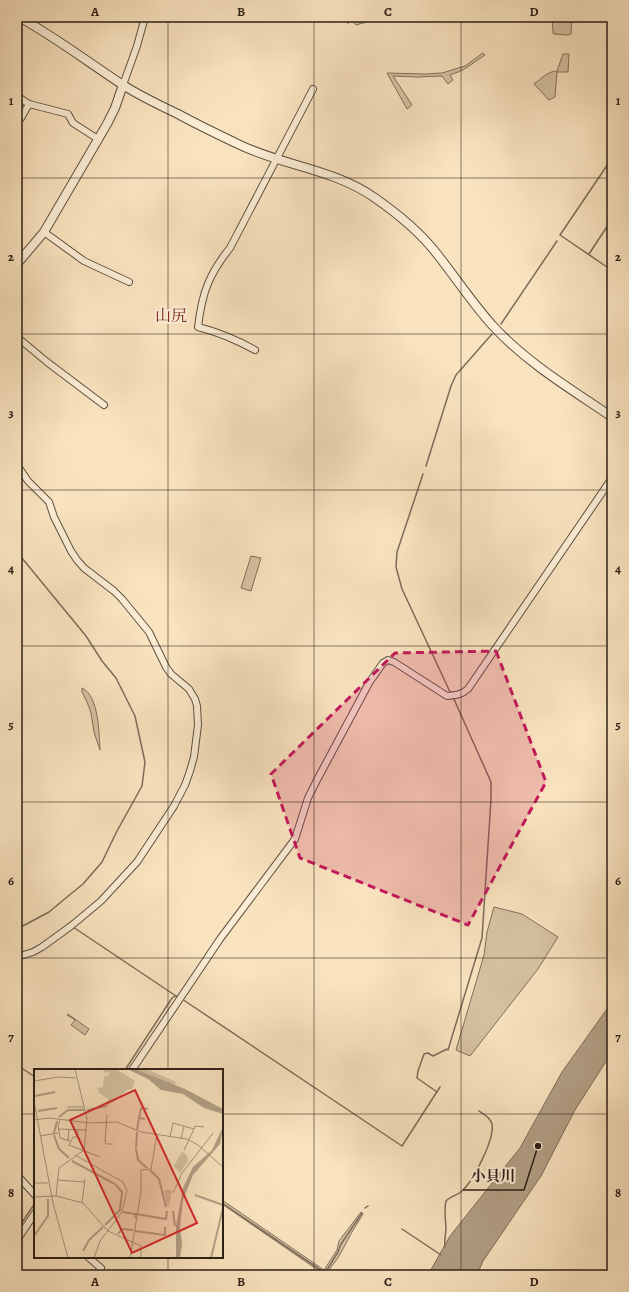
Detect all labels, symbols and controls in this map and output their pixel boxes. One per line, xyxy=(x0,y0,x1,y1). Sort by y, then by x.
text: A xyxy=(90,3,100,20)
text: B xyxy=(237,3,245,20)
text: C xyxy=(384,3,392,20)
text: D xyxy=(529,3,539,20)
text: 1 xyxy=(9,92,14,109)
text: 1 xyxy=(616,92,621,109)
text: 2 xyxy=(8,248,15,265)
text: 2 xyxy=(615,248,622,265)
district label: 山尻 xyxy=(155,305,187,327)
text: 3 xyxy=(8,404,14,421)
text: 3 xyxy=(615,404,621,421)
text: 4 xyxy=(8,560,14,577)
text: 4 xyxy=(615,560,621,577)
text: 5 xyxy=(8,716,14,733)
text: 5 xyxy=(615,716,621,733)
text: 6 xyxy=(8,872,14,889)
text: 6 xyxy=(615,872,621,889)
text: 7 xyxy=(8,1028,14,1045)
text: 7 xyxy=(615,1028,621,1045)
inset map xyxy=(34,1069,223,1258)
callout: 小貝川 xyxy=(463,1163,524,1190)
text: 小貝川 xyxy=(470,1166,516,1186)
text: 8 xyxy=(8,1184,14,1201)
text: 8 xyxy=(615,1184,621,1201)
text: A xyxy=(90,1273,100,1290)
text: B xyxy=(237,1273,245,1290)
text: C xyxy=(384,1273,392,1290)
text: D xyxy=(529,1273,539,1290)

